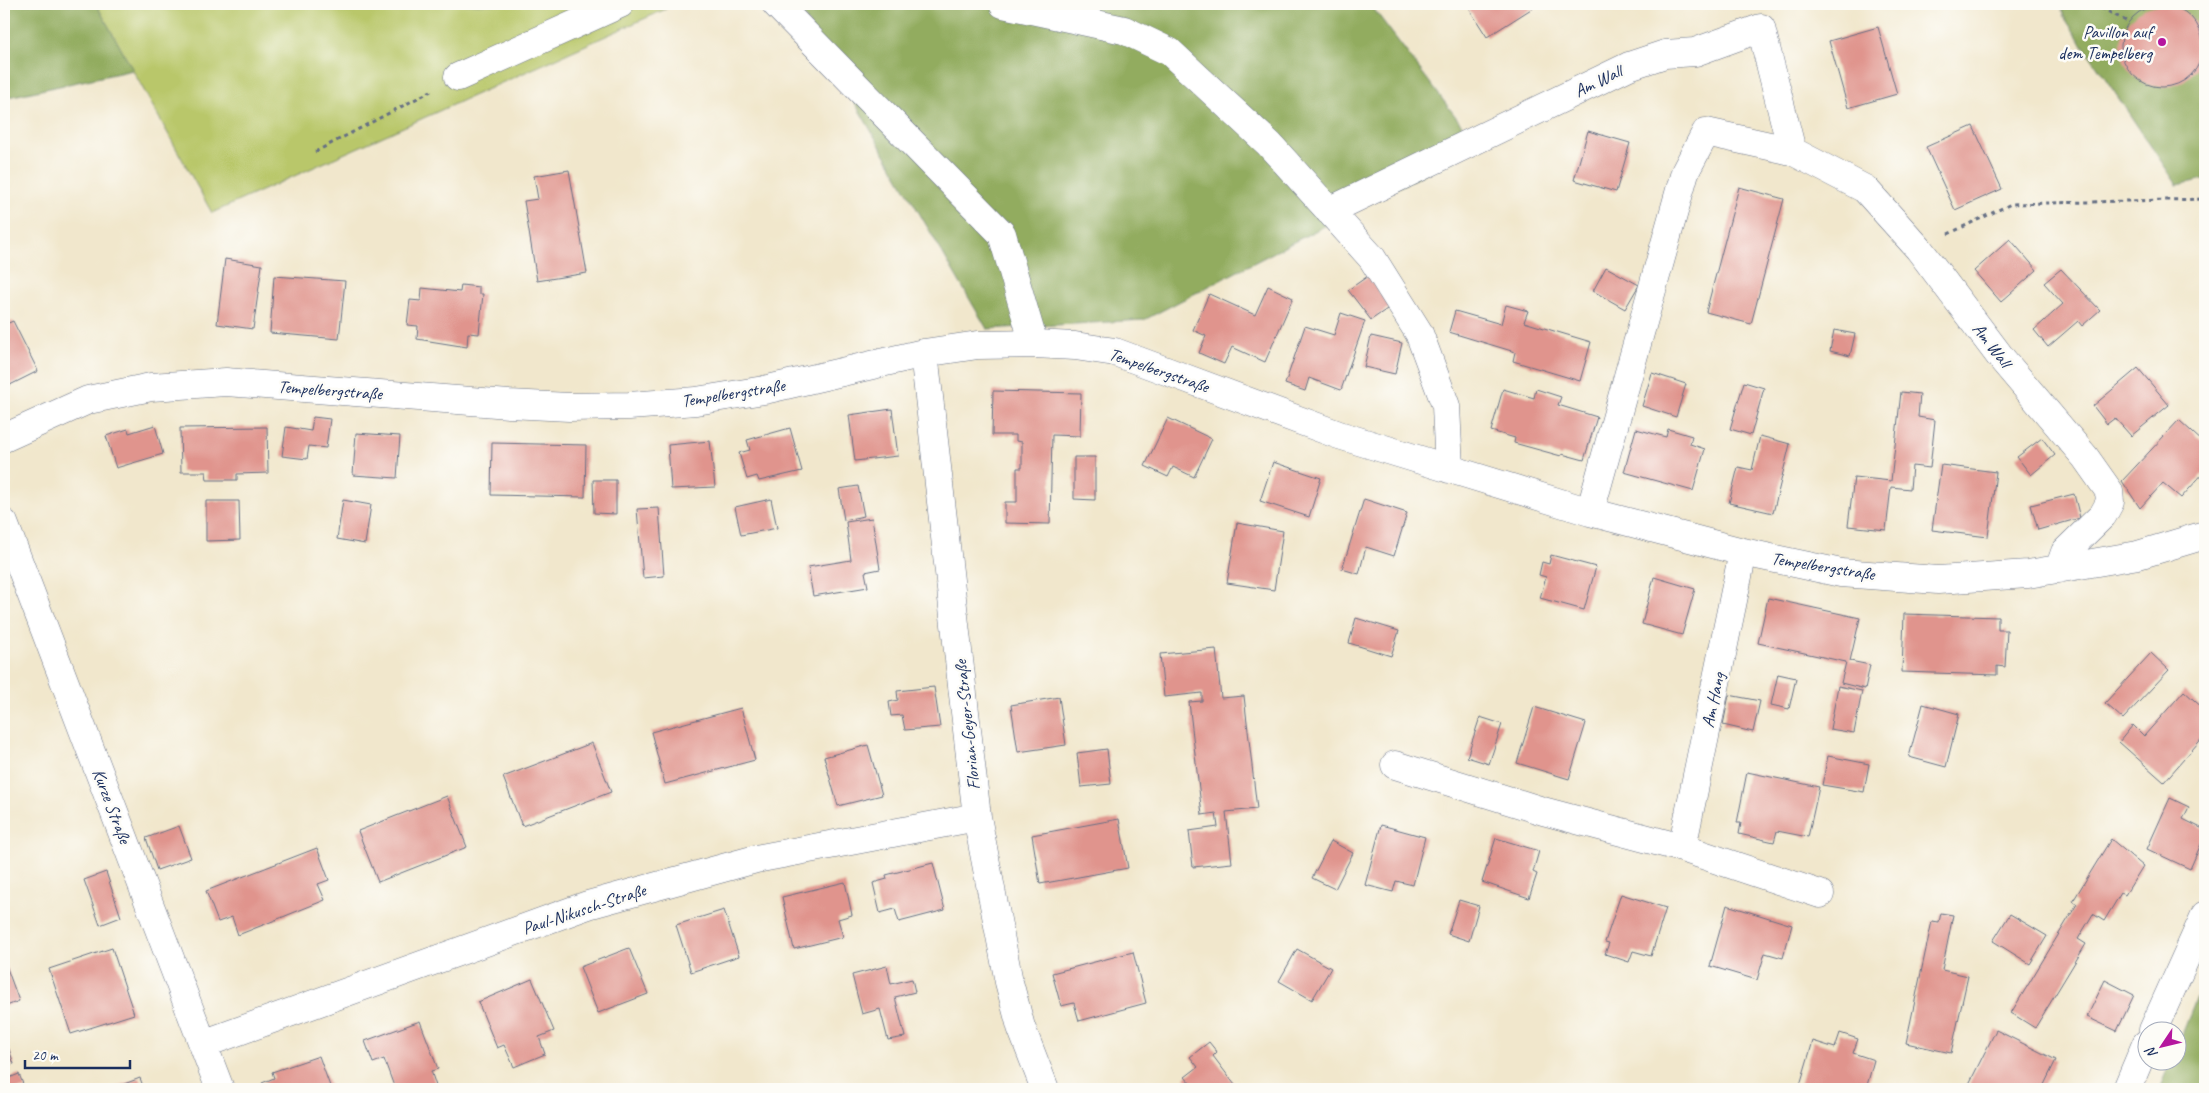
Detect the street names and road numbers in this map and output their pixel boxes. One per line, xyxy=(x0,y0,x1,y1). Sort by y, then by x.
street label: Am Wall xyxy=(1571,59,1628,102)
street label: Am Wall xyxy=(1968,318,2018,374)
street label: Tempelbergstraße xyxy=(1106,343,1213,398)
street label: Tempelbergstraße xyxy=(680,374,787,412)
street label: Tempelbergstraße xyxy=(277,375,384,405)
street label: Tempelbergstraße xyxy=(1770,547,1877,585)
street label: Florian-Geyer-Straße xyxy=(949,658,985,791)
street label: Am Hang xyxy=(1696,669,1730,730)
street label: Kurze Straße xyxy=(88,765,137,848)
street label: Paul-Nikusch-Straße xyxy=(520,878,650,939)

